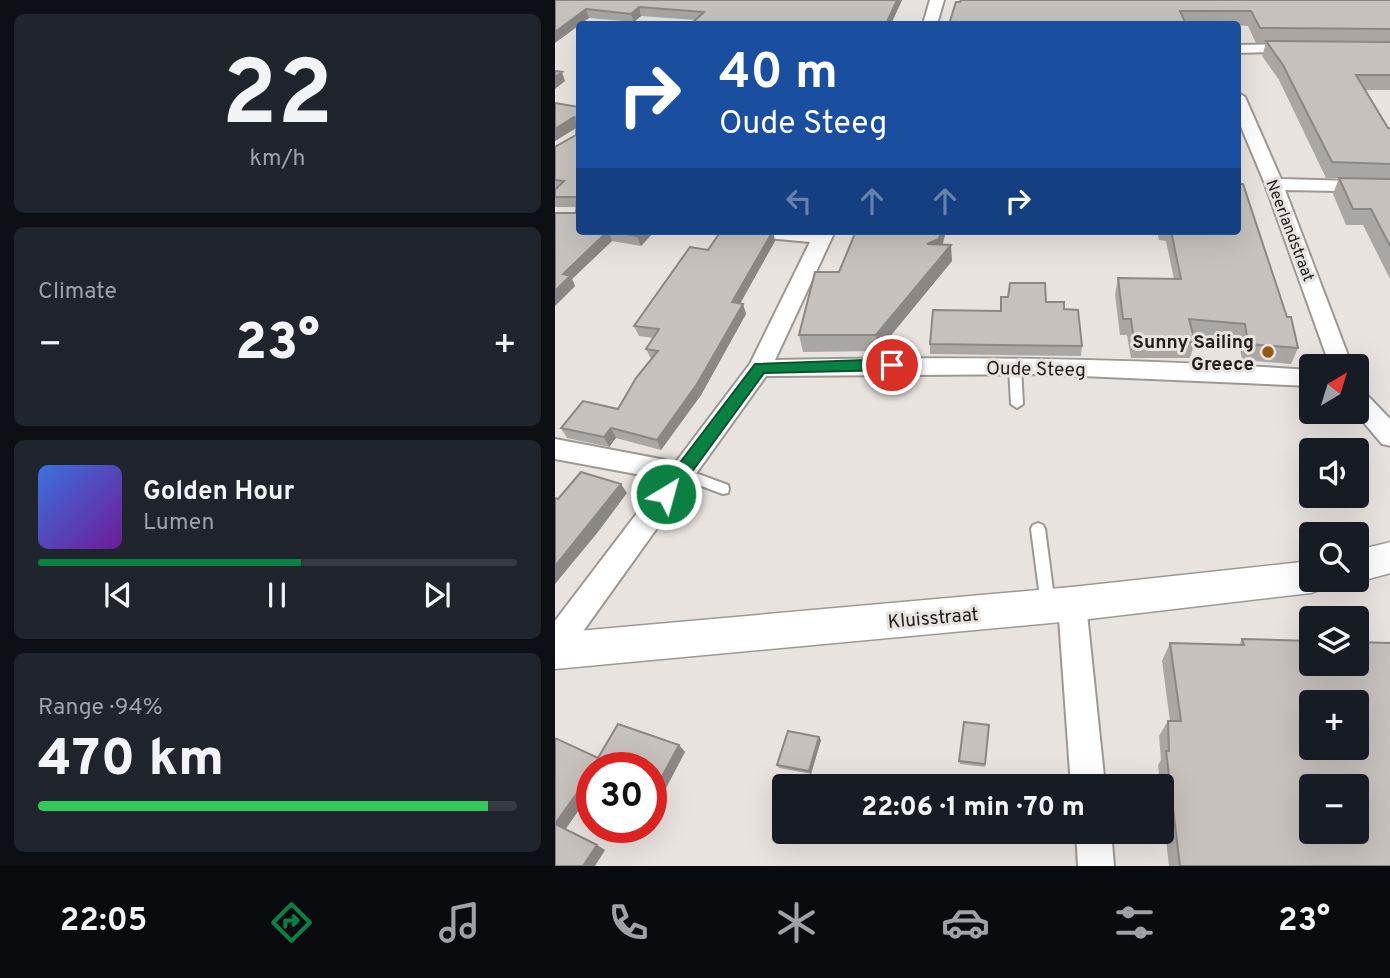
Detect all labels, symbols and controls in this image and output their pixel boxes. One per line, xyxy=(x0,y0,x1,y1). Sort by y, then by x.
text: 22 xyxy=(222,42,333,157)
text: 40 m xyxy=(719,44,838,106)
icon: right xyxy=(604,49,695,140)
text: Oude Steeg xyxy=(719,105,887,145)
text: km/h xyxy=(250,145,305,174)
street label: Neerlandstraat xyxy=(1261,177,1318,285)
icon: left xyxy=(780,182,818,220)
icon: ahead xyxy=(853,182,891,220)
icon: ahead xyxy=(926,182,964,220)
icon: right xyxy=(999,182,1037,220)
text: Climate xyxy=(38,278,117,307)
text: 23° xyxy=(235,312,320,378)
text: − xyxy=(38,322,63,371)
text: + xyxy=(492,322,517,371)
place label: Sunny Sailing Greece xyxy=(1132,331,1254,377)
pin xyxy=(862,335,922,395)
marker: Sunny Sailing Greece xyxy=(1260,344,1276,360)
icon: arrive xyxy=(873,346,911,384)
north arrow xyxy=(1299,354,1369,424)
map controls xyxy=(1299,354,1369,844)
street label: Oude Steeg xyxy=(986,357,1086,383)
button: sound xyxy=(1299,438,1369,508)
position arrow xyxy=(629,457,703,531)
text: Golden Hour xyxy=(143,476,294,509)
text: Lumen xyxy=(143,509,214,538)
button: search xyxy=(1299,522,1369,592)
icon: previous xyxy=(99,576,137,614)
icon: pause xyxy=(258,576,296,614)
icon: next xyxy=(418,576,456,614)
street label: Kluisstraat xyxy=(887,603,980,635)
button: layers xyxy=(1299,606,1369,676)
button: + xyxy=(1299,690,1369,760)
text: Range · 94% xyxy=(38,694,163,723)
text: 470 km xyxy=(38,728,224,794)
speed limit sign: 30 xyxy=(576,752,667,843)
button: − xyxy=(1299,774,1369,844)
text: 22:06 · 1 min · 70 m xyxy=(861,792,1085,825)
icon: directions xyxy=(267,898,316,947)
icon: music xyxy=(435,898,484,947)
icon: phone xyxy=(604,898,653,947)
icon: climate xyxy=(772,898,821,947)
icon: car xyxy=(941,898,990,947)
icon: filters xyxy=(1110,898,1159,947)
text: 22:05 xyxy=(60,902,147,942)
text: 23° xyxy=(1278,902,1330,942)

